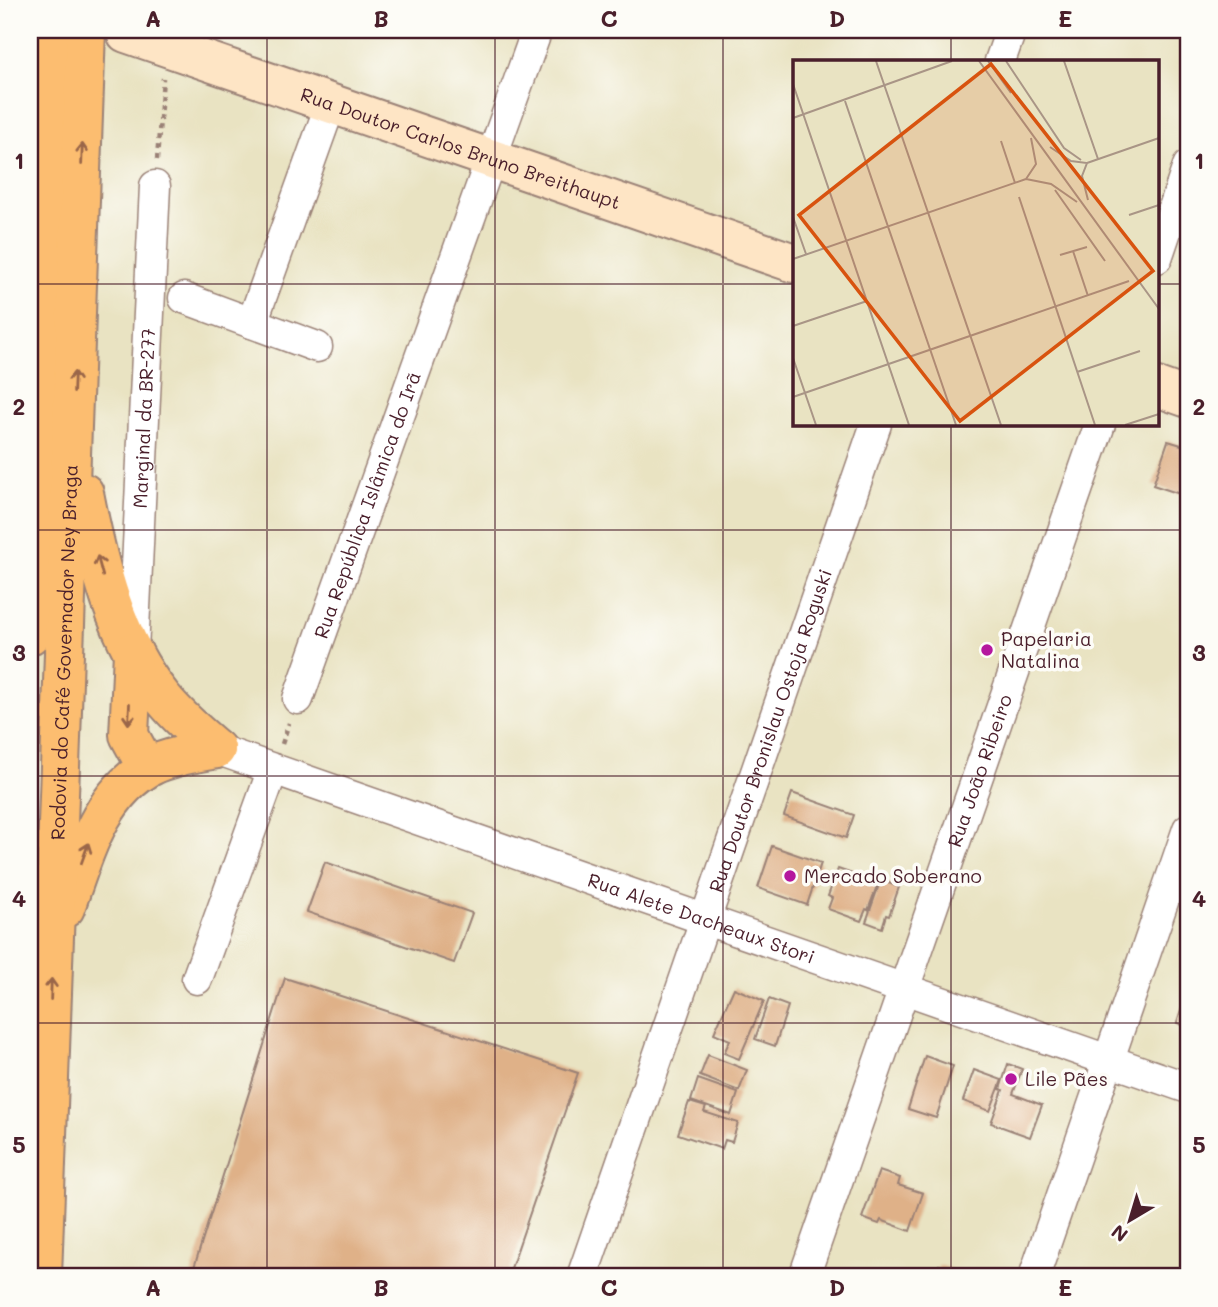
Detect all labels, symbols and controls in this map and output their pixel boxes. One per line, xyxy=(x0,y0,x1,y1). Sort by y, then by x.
text: A xyxy=(145,3,161,33)
text: B xyxy=(373,3,389,33)
text: C xyxy=(600,3,618,33)
text: D xyxy=(829,3,845,33)
text: E xyxy=(1058,3,1072,33)
inset map xyxy=(793,60,1158,425)
street label: Rua Doutor Carlos Bruno Breithaupt xyxy=(297,81,624,214)
one-way arrow xyxy=(75,143,88,166)
text: 1 xyxy=(14,145,24,175)
text: 1 xyxy=(1194,145,1204,175)
street label: Marginal da BR-277 xyxy=(127,328,160,509)
street label: Rua República Islâmica do Irã xyxy=(308,368,426,642)
one-way arrow xyxy=(67,371,80,394)
text: 2 xyxy=(13,391,25,421)
text: 2 xyxy=(1193,391,1205,421)
street label: Rodovia do Café Governador Ney Braga xyxy=(44,464,83,841)
one-way arrow xyxy=(93,555,106,577)
street label: Rua Doutor Bronislau Ostoja Roguski xyxy=(703,565,837,895)
place label: Papelaria Natalina xyxy=(1001,626,1092,673)
text: 3 xyxy=(12,637,26,667)
text: 3 xyxy=(1192,637,1206,667)
marker: Papelaria Natalina xyxy=(979,642,995,658)
street label: Rua João Ribeiro xyxy=(941,691,1017,850)
one-way arrow xyxy=(122,702,135,725)
one-way arrow xyxy=(80,842,93,864)
place label: Mercado Soberano xyxy=(804,863,982,888)
street label: Rua Alete Dacheaux Stori xyxy=(585,867,818,969)
marker: Mercado Soberano xyxy=(782,868,798,884)
text: 4 xyxy=(12,883,26,913)
text: 4 xyxy=(1192,883,1206,913)
one-way arrow xyxy=(45,977,58,1000)
place label: Lile Pães xyxy=(1025,1066,1108,1091)
marker: Lile Pães xyxy=(1003,1071,1019,1087)
text: 5 xyxy=(12,1129,26,1159)
text: 5 xyxy=(1192,1129,1206,1159)
north arrow xyxy=(1096,1184,1166,1254)
text: N xyxy=(1106,1220,1133,1248)
text: A xyxy=(145,1272,161,1302)
text: B xyxy=(373,1272,389,1302)
text: C xyxy=(600,1272,618,1302)
text: D xyxy=(829,1272,845,1302)
text: E xyxy=(1058,1272,1072,1302)

